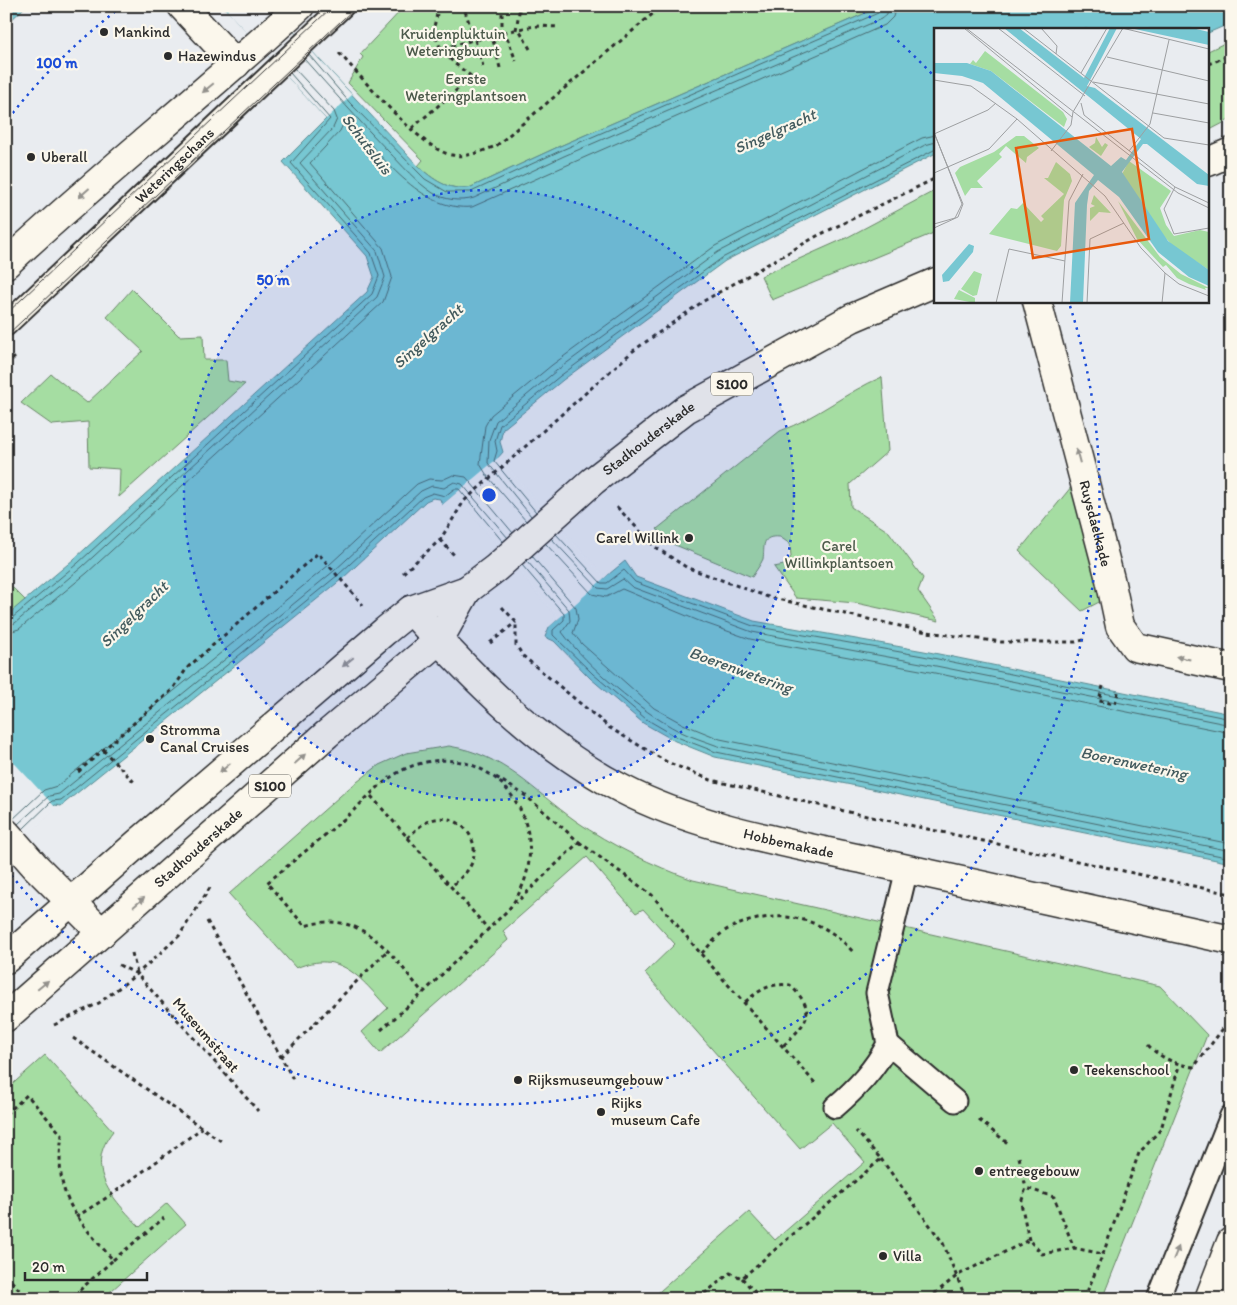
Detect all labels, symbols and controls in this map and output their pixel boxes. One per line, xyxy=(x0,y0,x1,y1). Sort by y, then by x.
place label: Mankind xyxy=(114,23,171,41)
park label: Kruidenpluktuin Weteringbuurt xyxy=(400,25,506,60)
marker: Mankind xyxy=(98,26,110,38)
inset map xyxy=(934,28,1210,302)
place label: Hazewindus xyxy=(178,47,256,65)
marker: Hazewindus xyxy=(162,50,174,62)
text: 100 m xyxy=(36,54,78,72)
park label: Eerste Weteringplantsoen xyxy=(405,70,527,105)
one-way arrow xyxy=(202,82,214,94)
water label: Singelgracht xyxy=(731,104,820,157)
water label: Schutsluis xyxy=(338,110,396,179)
street label: Weteringschans xyxy=(131,124,218,207)
place label: Uberall xyxy=(41,148,88,166)
marker: Uberall xyxy=(25,151,37,163)
one-way arrow xyxy=(78,188,91,199)
text: 50 m xyxy=(256,271,290,289)
water label: Singelgracht xyxy=(389,298,468,372)
road number: S100 xyxy=(711,372,753,396)
street label: Stadhouderskade xyxy=(599,397,698,479)
one-way arrow xyxy=(1074,449,1082,464)
street label: Ruysdaelkade xyxy=(1075,478,1115,569)
centre of rings xyxy=(480,486,498,504)
place label: Carel Willink xyxy=(596,529,679,547)
marker: Carel Willink xyxy=(683,532,695,544)
park label: Carel Willinkplantsoen xyxy=(785,537,894,572)
water label: Singelgracht xyxy=(96,576,173,651)
water label: Boerenwetering xyxy=(687,643,797,698)
one-way arrow xyxy=(1175,653,1191,661)
one-way arrow xyxy=(342,657,355,668)
place label: Stromma Canal Cruises xyxy=(160,721,250,756)
marker: Stromma Canal Cruises xyxy=(144,733,156,745)
water label: Boerenwetering xyxy=(1079,742,1191,784)
one-way arrow xyxy=(293,753,305,765)
one-way arrow xyxy=(219,762,231,774)
road number: S100 xyxy=(249,774,291,798)
street label: Stadhouderskade xyxy=(150,804,246,892)
street label: Hobbemakade xyxy=(742,824,836,862)
one-way arrow xyxy=(132,896,145,907)
one-way arrow xyxy=(37,980,49,991)
street label: Museumstraat xyxy=(169,994,244,1076)
place label: Teekenschool xyxy=(1084,1061,1170,1079)
marker: Teekenschool xyxy=(1068,1064,1080,1076)
place label: Rijksmuseumgebouw xyxy=(528,1071,663,1089)
marker: Rijksmuseumgebouw xyxy=(512,1074,524,1086)
place label: Rijks museum Cafe xyxy=(611,1094,700,1129)
marker: Rijks museum Cafe xyxy=(595,1106,607,1118)
place label: entreegebouw xyxy=(989,1162,1079,1180)
marker: entreegebouw xyxy=(973,1165,985,1177)
one-way arrow xyxy=(1173,1246,1180,1261)
place label: Villa xyxy=(893,1247,922,1265)
scale bar xyxy=(25,1250,148,1282)
marker: Villa xyxy=(877,1250,889,1262)
text: 20 m xyxy=(32,1258,66,1276)

